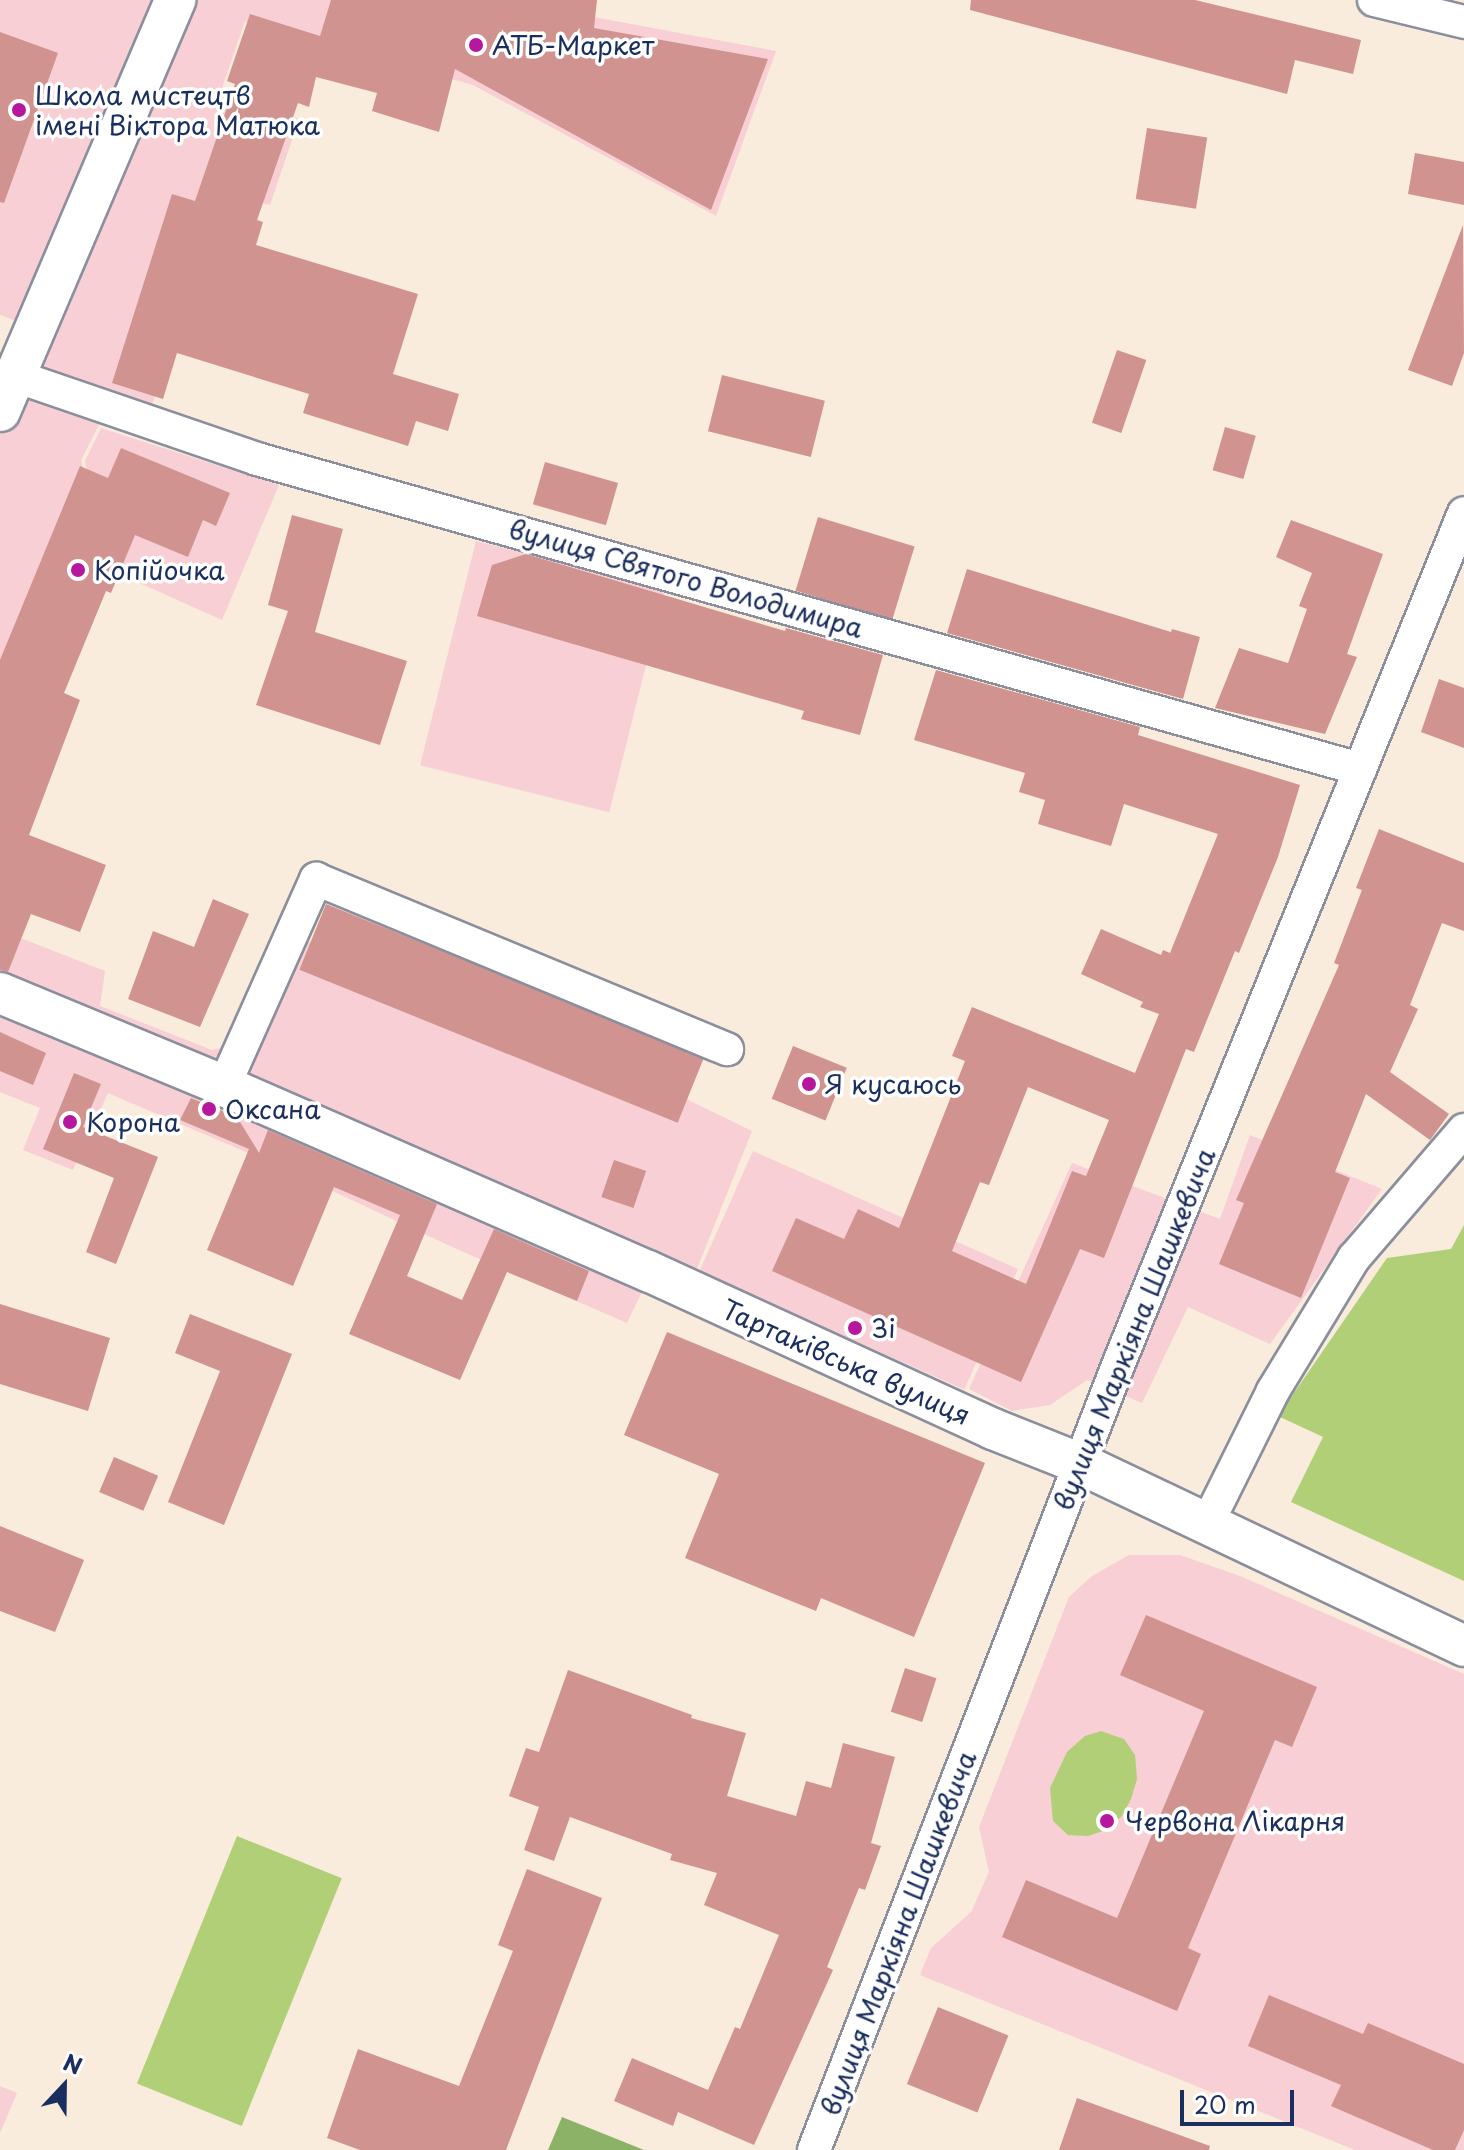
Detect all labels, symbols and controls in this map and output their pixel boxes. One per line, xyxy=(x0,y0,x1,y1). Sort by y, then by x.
place label: АТБ-Маркет xyxy=(492,29,654,61)
marker: АТБ-Маркет xyxy=(467,36,485,54)
place label: Школа мистецтв імені Віктора Матюка xyxy=(35,79,322,140)
marker: Школа мистецтв імені Віктора Матюка xyxy=(10,101,28,119)
street label: вулиця Святого Володимира xyxy=(505,512,867,644)
place label: Копійочка xyxy=(94,554,225,586)
marker: Копійочка xyxy=(69,561,87,579)
place label: Я кусаюсь xyxy=(825,1068,962,1100)
marker: Я кусаюсь xyxy=(800,1075,818,1093)
place label: Оксана xyxy=(225,1093,321,1125)
marker: Оксана xyxy=(200,1100,218,1118)
place label: Корона xyxy=(86,1106,180,1138)
marker: Корона xyxy=(61,1113,79,1131)
street label: вулиця Маркіяна Шашкевича xyxy=(1047,1143,1221,1515)
street label: Тартаківська вулиця xyxy=(716,1293,976,1431)
place label: 3і xyxy=(871,1312,895,1344)
marker: 3і xyxy=(846,1319,864,1337)
street label: вулиця Маркіяна Шашкевича xyxy=(814,1746,982,2120)
place label: Червона Лікарня xyxy=(1125,1805,1346,1837)
marker: Червона Лікарня xyxy=(1096,1810,1118,1832)
text: N xyxy=(59,2045,87,2082)
north arrow xyxy=(24,2046,104,2126)
scale bar xyxy=(1184,2074,1298,2124)
text: 20 m xyxy=(1194,2086,1256,2122)

